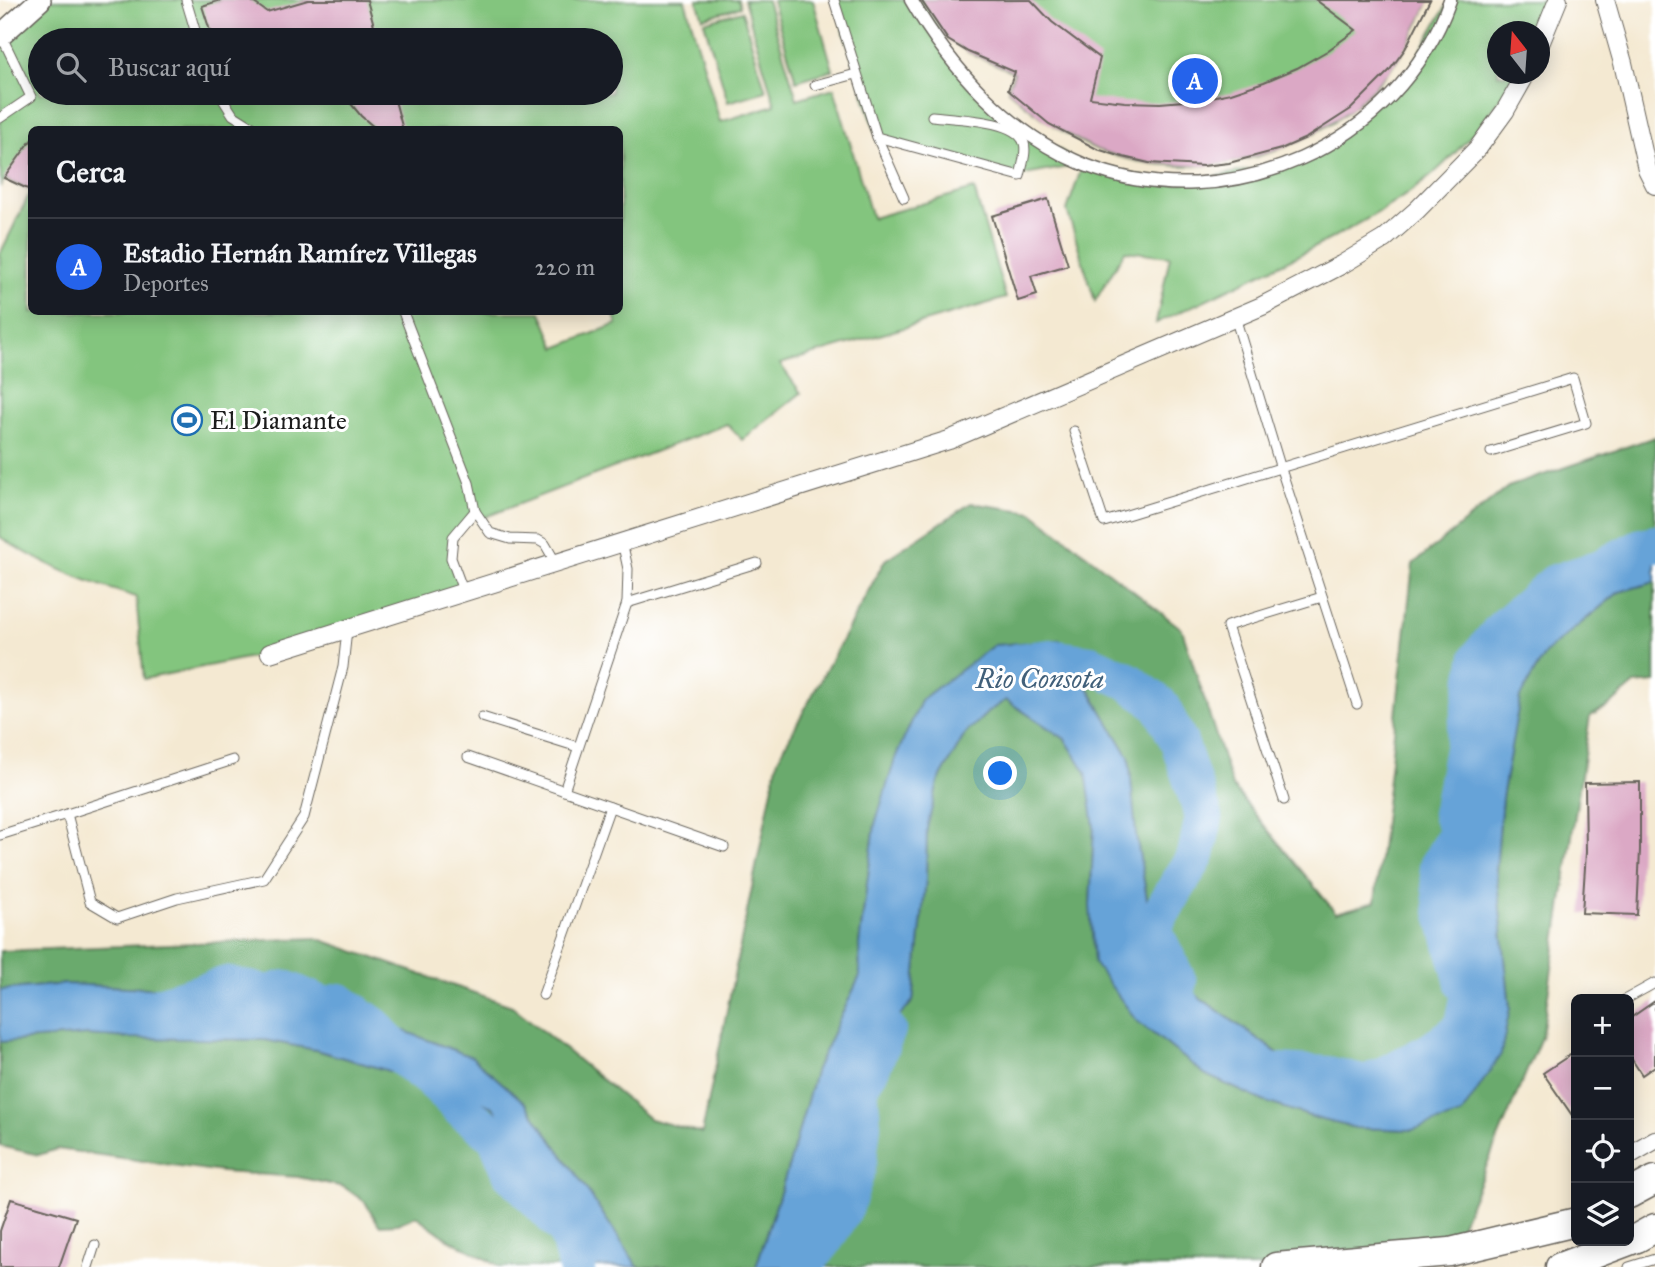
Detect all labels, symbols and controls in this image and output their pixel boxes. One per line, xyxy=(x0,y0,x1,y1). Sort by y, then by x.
north arrow xyxy=(1487,21,1550,84)
search box xyxy=(28,28,623,105)
icon: search xyxy=(52,48,90,86)
text: Buscar aquí xyxy=(108,51,230,83)
pin: A xyxy=(1172,55,1218,107)
text: Cerca xyxy=(56,154,125,190)
text: Estadio Hernán Ramírez Villegas xyxy=(123,237,477,269)
text: A xyxy=(71,253,87,281)
text: 220 m xyxy=(535,253,595,281)
text: Deportes xyxy=(123,269,209,297)
sports icon: El Diamante xyxy=(170,403,204,437)
place label: El Diamante xyxy=(210,404,347,436)
water label: Rio Consota xyxy=(975,661,1104,696)
your location xyxy=(983,756,1017,790)
map controls xyxy=(1571,994,1634,1246)
button: + xyxy=(1571,994,1634,1057)
button: − xyxy=(1571,1057,1634,1120)
button: locate xyxy=(1571,1120,1634,1183)
button: layers xyxy=(1571,1183,1634,1246)

